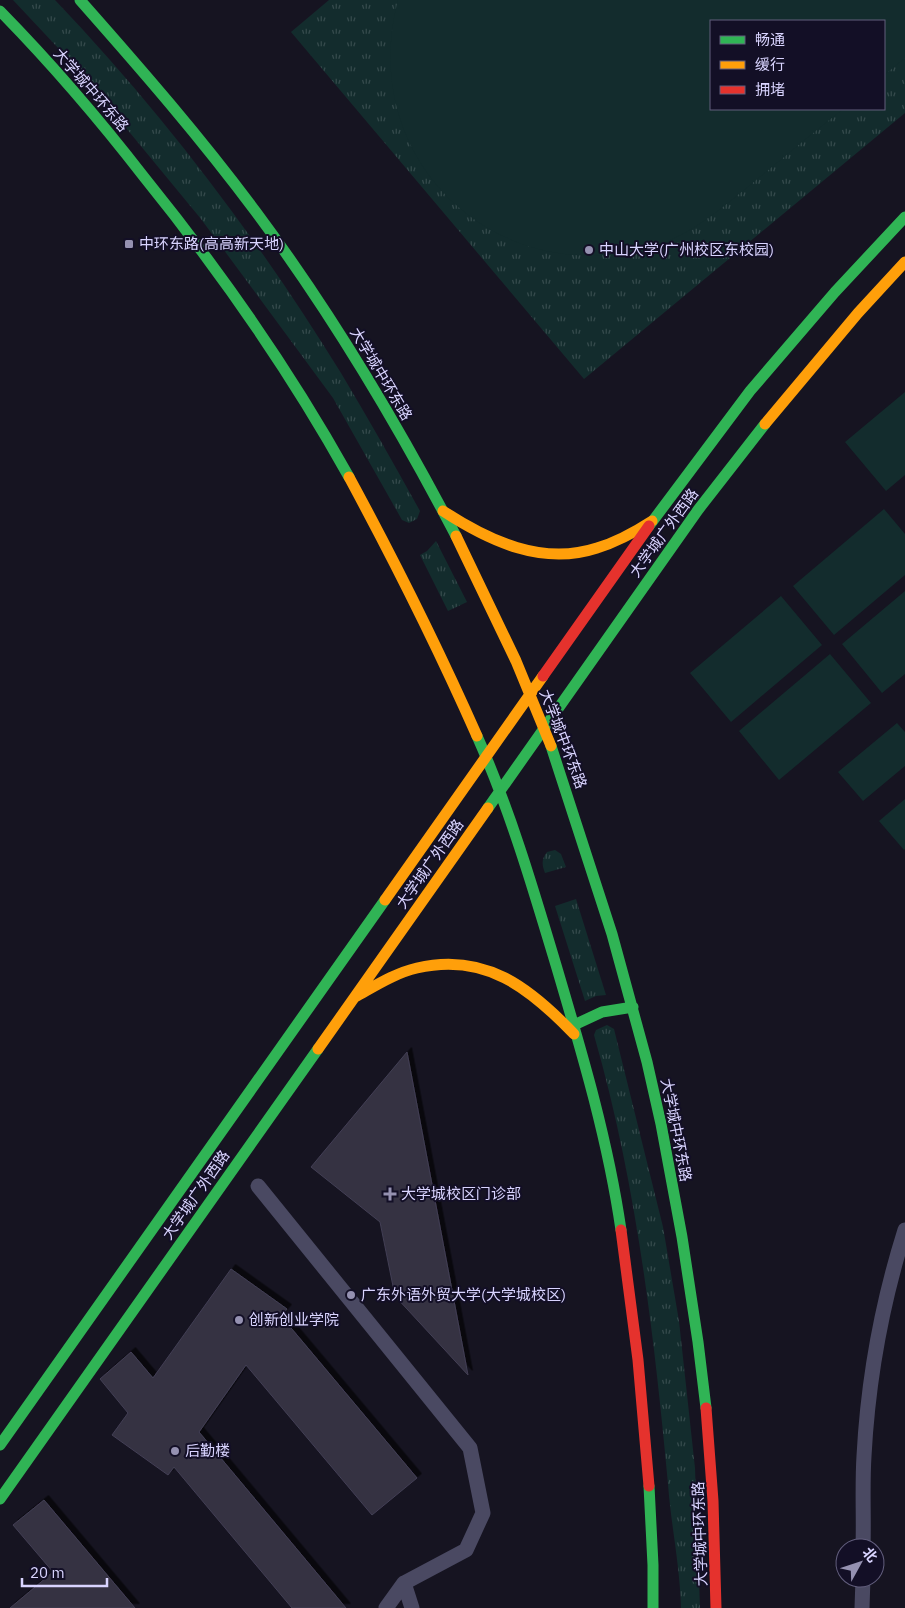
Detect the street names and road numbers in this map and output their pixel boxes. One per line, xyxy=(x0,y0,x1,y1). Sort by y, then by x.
street label: 大学城中环东路 xyxy=(50,44,133,136)
street label: 大学城中环东路 xyxy=(346,324,417,424)
street label: 大学城广外西路 xyxy=(625,485,702,581)
street label: 大学城中环东路 xyxy=(536,686,591,791)
street label: 大学城广外西路 xyxy=(392,815,467,912)
street label: 大学城中环东路 xyxy=(657,1077,696,1183)
street label: 大学城广外西路 xyxy=(158,1146,233,1243)
street label: 大学城中环东路 xyxy=(688,1481,711,1587)

